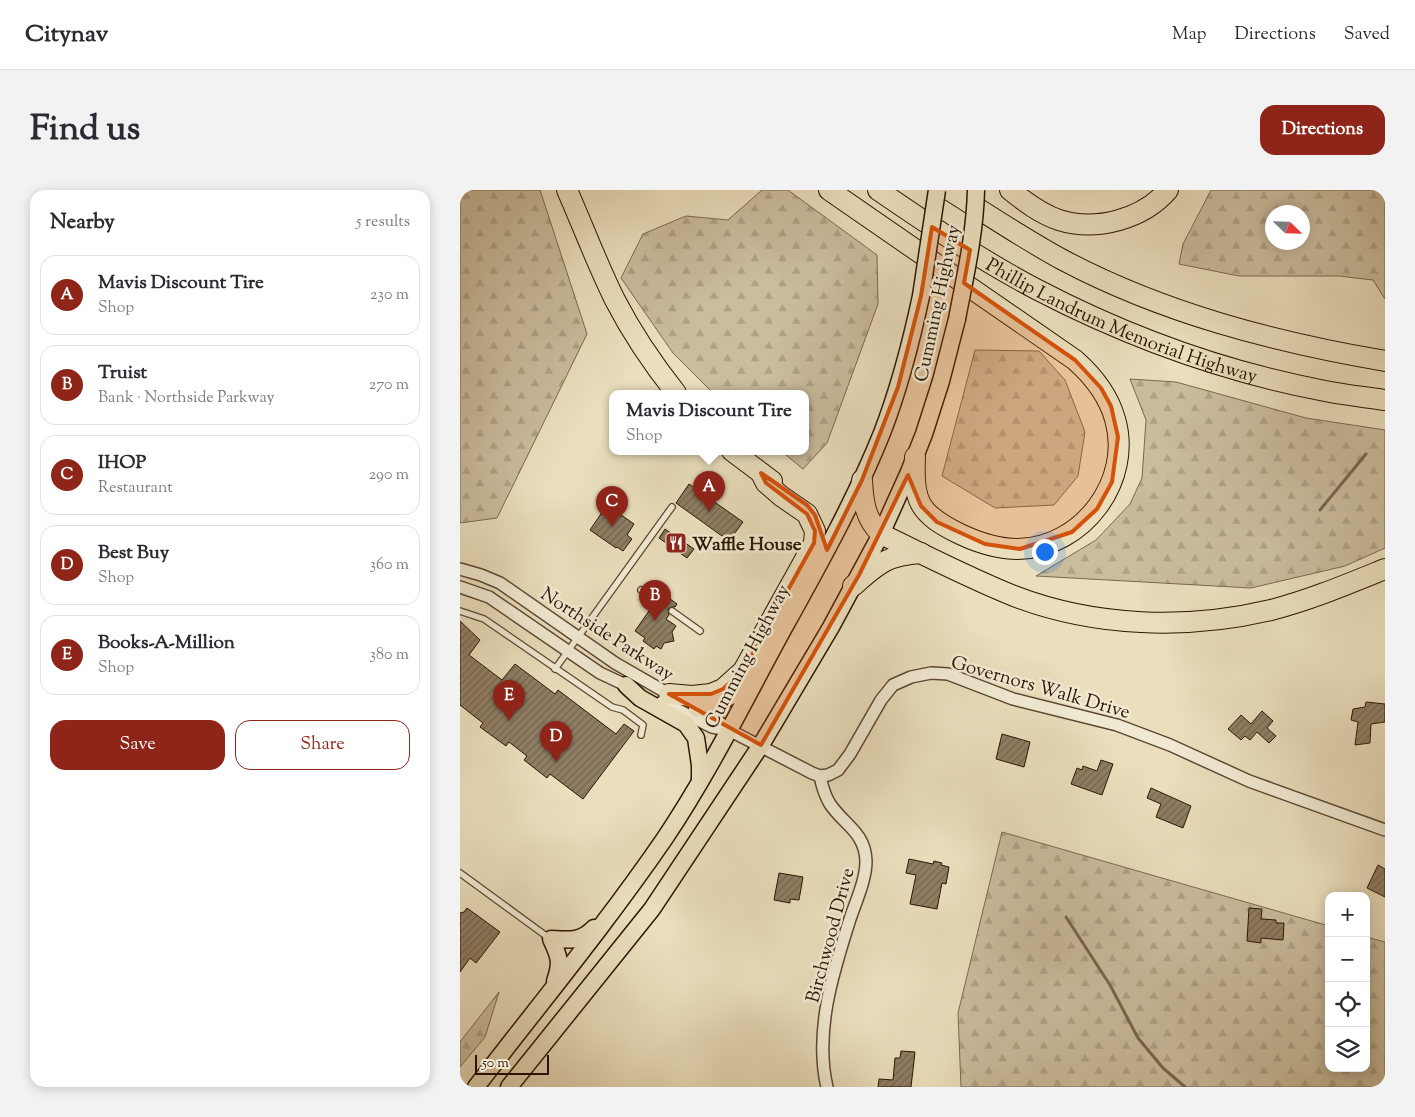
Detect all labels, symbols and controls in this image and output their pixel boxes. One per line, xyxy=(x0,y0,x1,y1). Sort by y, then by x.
text: Citynav xyxy=(25,18,108,52)
text: Map xyxy=(1172,22,1207,48)
text: Directions xyxy=(1235,22,1316,48)
text: Saved xyxy=(1344,22,1390,48)
text: Find us xyxy=(30,105,140,156)
button: Directions xyxy=(1260,105,1385,155)
north arrow xyxy=(1265,205,1310,250)
text: Nearby xyxy=(50,208,115,238)
text: 5 results xyxy=(356,211,410,234)
street label: Cumming Highway xyxy=(909,222,968,385)
street label: Phillip Landrum Memorial Highway xyxy=(980,252,1261,391)
text: Mavis Discount Tire xyxy=(98,270,264,297)
text: A xyxy=(61,284,74,307)
text: 230 m xyxy=(370,284,409,307)
text: Shop xyxy=(98,297,134,320)
text: Truist xyxy=(98,360,147,387)
text: B xyxy=(62,374,72,397)
text: 270 m xyxy=(369,374,409,397)
text: Bank · Northside Parkway xyxy=(98,387,275,410)
popup xyxy=(609,390,809,455)
text: Mavis Discount Tire xyxy=(626,398,792,425)
text: Shop xyxy=(626,425,662,448)
text: IHOP xyxy=(98,450,146,477)
text: C xyxy=(61,464,73,487)
text: 290 m xyxy=(369,464,409,487)
pin: A xyxy=(693,471,725,512)
text: Restaurant xyxy=(98,477,173,500)
pin: C xyxy=(596,486,628,527)
restaurant icon: Waffle House xyxy=(664,531,688,555)
place label: Waffle House xyxy=(692,532,802,559)
your location xyxy=(1032,539,1058,565)
text: Best Buy xyxy=(98,540,169,567)
text: D xyxy=(61,554,73,577)
text: 360 m xyxy=(370,554,409,577)
text: Shop xyxy=(98,567,134,590)
pin: B xyxy=(639,580,671,621)
street label: Cumming Highway xyxy=(699,580,798,734)
street label: Northside Parkway xyxy=(535,582,679,689)
text: Books-A-Million xyxy=(98,630,235,657)
text: E xyxy=(62,644,72,667)
text: 380 m xyxy=(369,644,409,667)
street label: Governors Walk Drive xyxy=(948,650,1133,727)
text: Shop xyxy=(98,657,134,680)
pin: E xyxy=(493,680,525,721)
button: Save xyxy=(50,720,225,770)
button: Share xyxy=(235,720,410,770)
pin: D xyxy=(540,721,572,762)
street label: Birchwood Drive xyxy=(800,865,862,1006)
map controls xyxy=(1325,892,1370,1072)
button: + xyxy=(1325,892,1370,937)
button: − xyxy=(1325,937,1370,982)
button: locate xyxy=(1325,982,1370,1027)
button: layers xyxy=(1325,1027,1370,1072)
scale bar xyxy=(475,1052,549,1075)
text: 50 m xyxy=(482,1054,509,1074)

